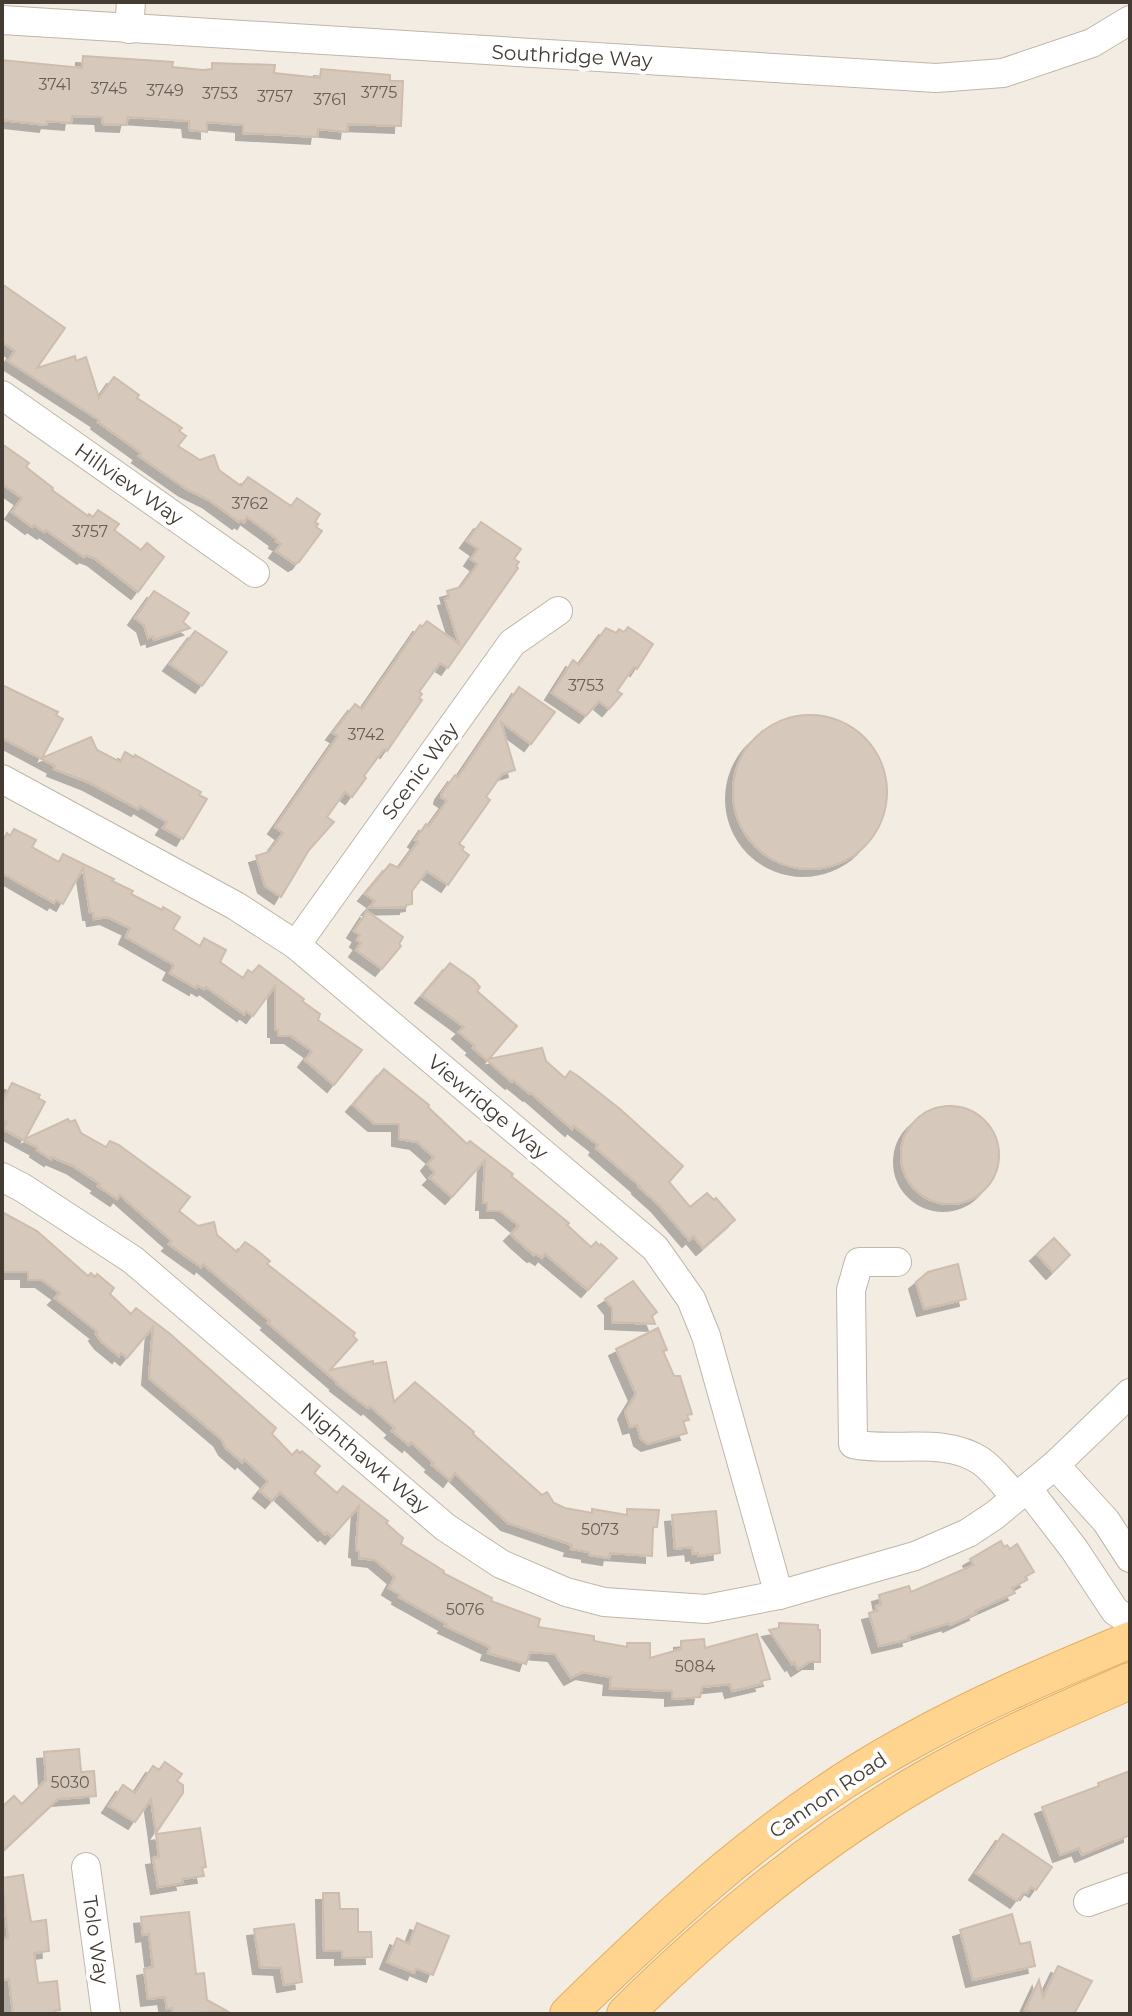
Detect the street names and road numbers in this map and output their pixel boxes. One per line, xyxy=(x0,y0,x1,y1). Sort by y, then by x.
street label: Southridge Way xyxy=(491,40,653,72)
street label: Hillview Way xyxy=(70,438,188,530)
street label: Scenic Way xyxy=(377,718,463,824)
street label: Viewridge Way xyxy=(423,1050,553,1164)
street label: Nighthawk Way xyxy=(296,1397,434,1519)
street label: Cannon Road xyxy=(765,1747,891,1843)
street label: Tolo Way xyxy=(78,1894,114,1986)

